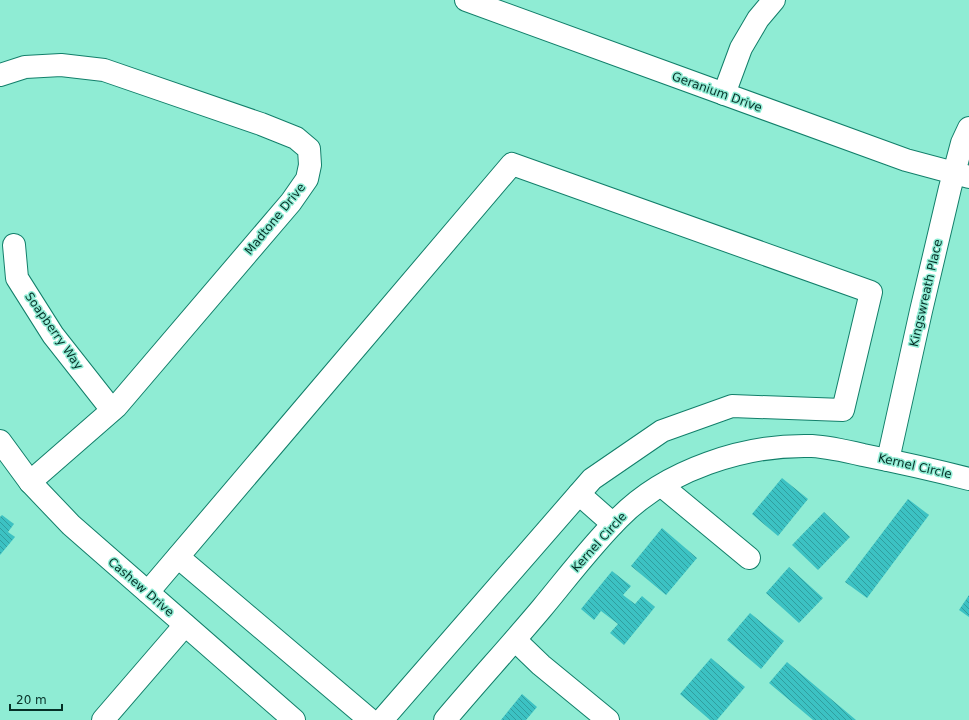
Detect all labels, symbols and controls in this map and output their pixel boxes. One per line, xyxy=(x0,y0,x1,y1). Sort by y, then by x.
street label: Geranium Drive xyxy=(670,69,764,115)
street label: Madtone Drive xyxy=(242,180,308,258)
street label: Kingswreath Place xyxy=(907,238,945,348)
street label: Soapberry Way xyxy=(22,290,86,372)
street label: Kernel Circle xyxy=(877,451,953,481)
street label: Kernel Circle xyxy=(569,509,629,575)
street label: Cashew Drive xyxy=(105,555,177,619)
scale bar xyxy=(10,686,62,712)
text: 20 m xyxy=(16,693,47,707)

